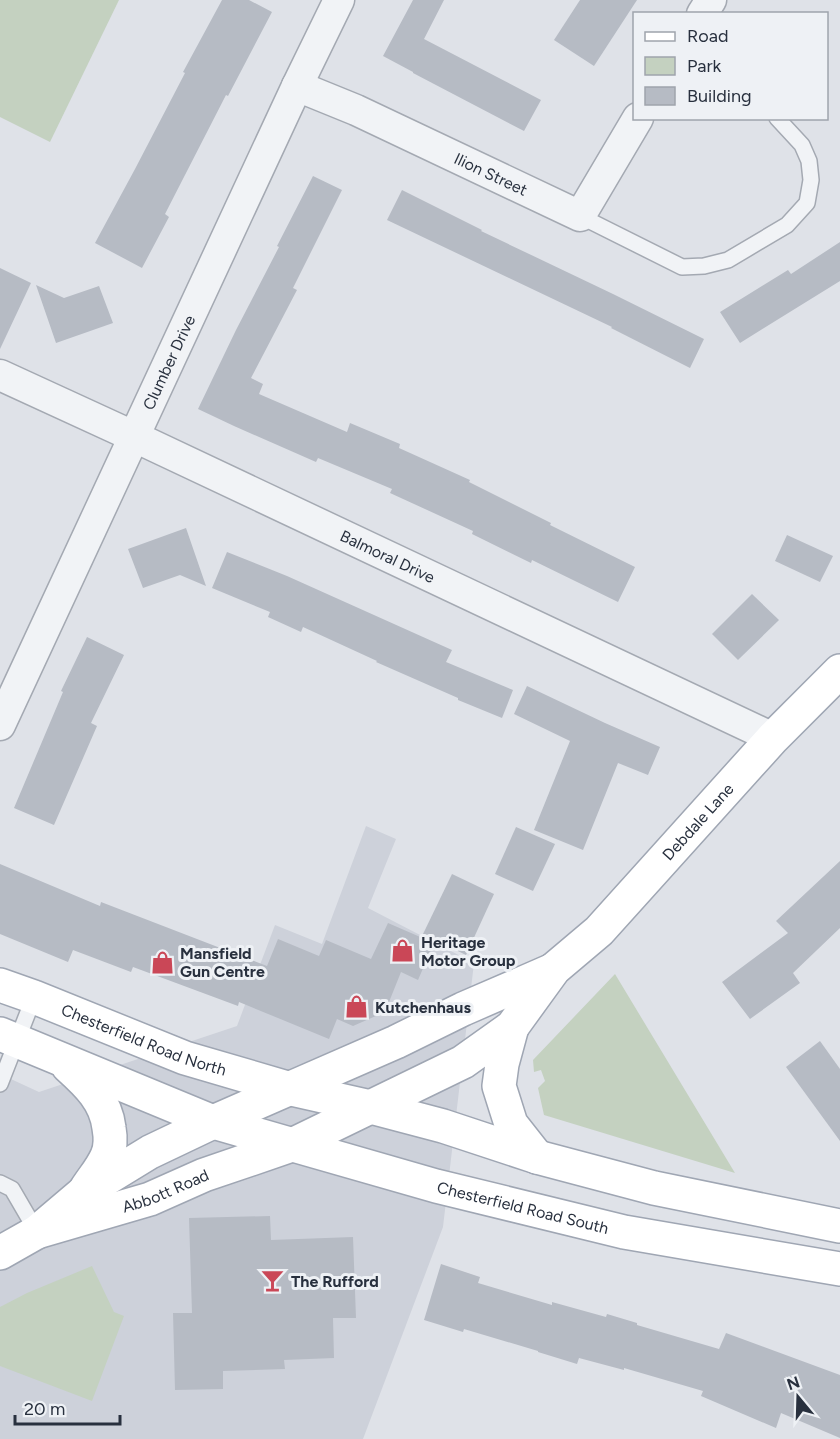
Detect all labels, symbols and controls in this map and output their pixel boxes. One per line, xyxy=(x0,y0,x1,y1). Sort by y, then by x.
legend xyxy=(633,12,828,120)
text: Road xyxy=(687,25,728,47)
text: Park xyxy=(687,55,722,77)
text: Building xyxy=(687,85,752,107)
street label: Ilion Street xyxy=(451,148,531,199)
street label: Clumber Drive xyxy=(138,312,199,413)
street label: Balmoral Drive xyxy=(337,526,438,587)
street label: Debdale Lane xyxy=(658,779,737,864)
place label: Heritage Motor Group xyxy=(421,933,516,970)
shop icon: Heritage Motor Group xyxy=(390,938,416,964)
place label: Mansfield Gun Centre xyxy=(180,944,265,981)
shop icon: Mansfield Gun Centre xyxy=(149,949,175,975)
shop icon: Kutchenhaus xyxy=(344,994,370,1020)
place label: Kutchenhaus xyxy=(375,998,471,1017)
street label: Chesterfield Road North xyxy=(59,1000,229,1079)
street label: Abbott Road xyxy=(120,1165,212,1216)
street label: Chesterfield Road South xyxy=(435,1177,611,1237)
bar icon: The Rufford xyxy=(260,1268,286,1294)
place label: The Rufford xyxy=(291,1272,379,1291)
north arrow xyxy=(768,1367,828,1427)
text: N xyxy=(784,1372,802,1394)
scale bar xyxy=(15,1388,120,1426)
text: 20 m xyxy=(24,1398,65,1420)

